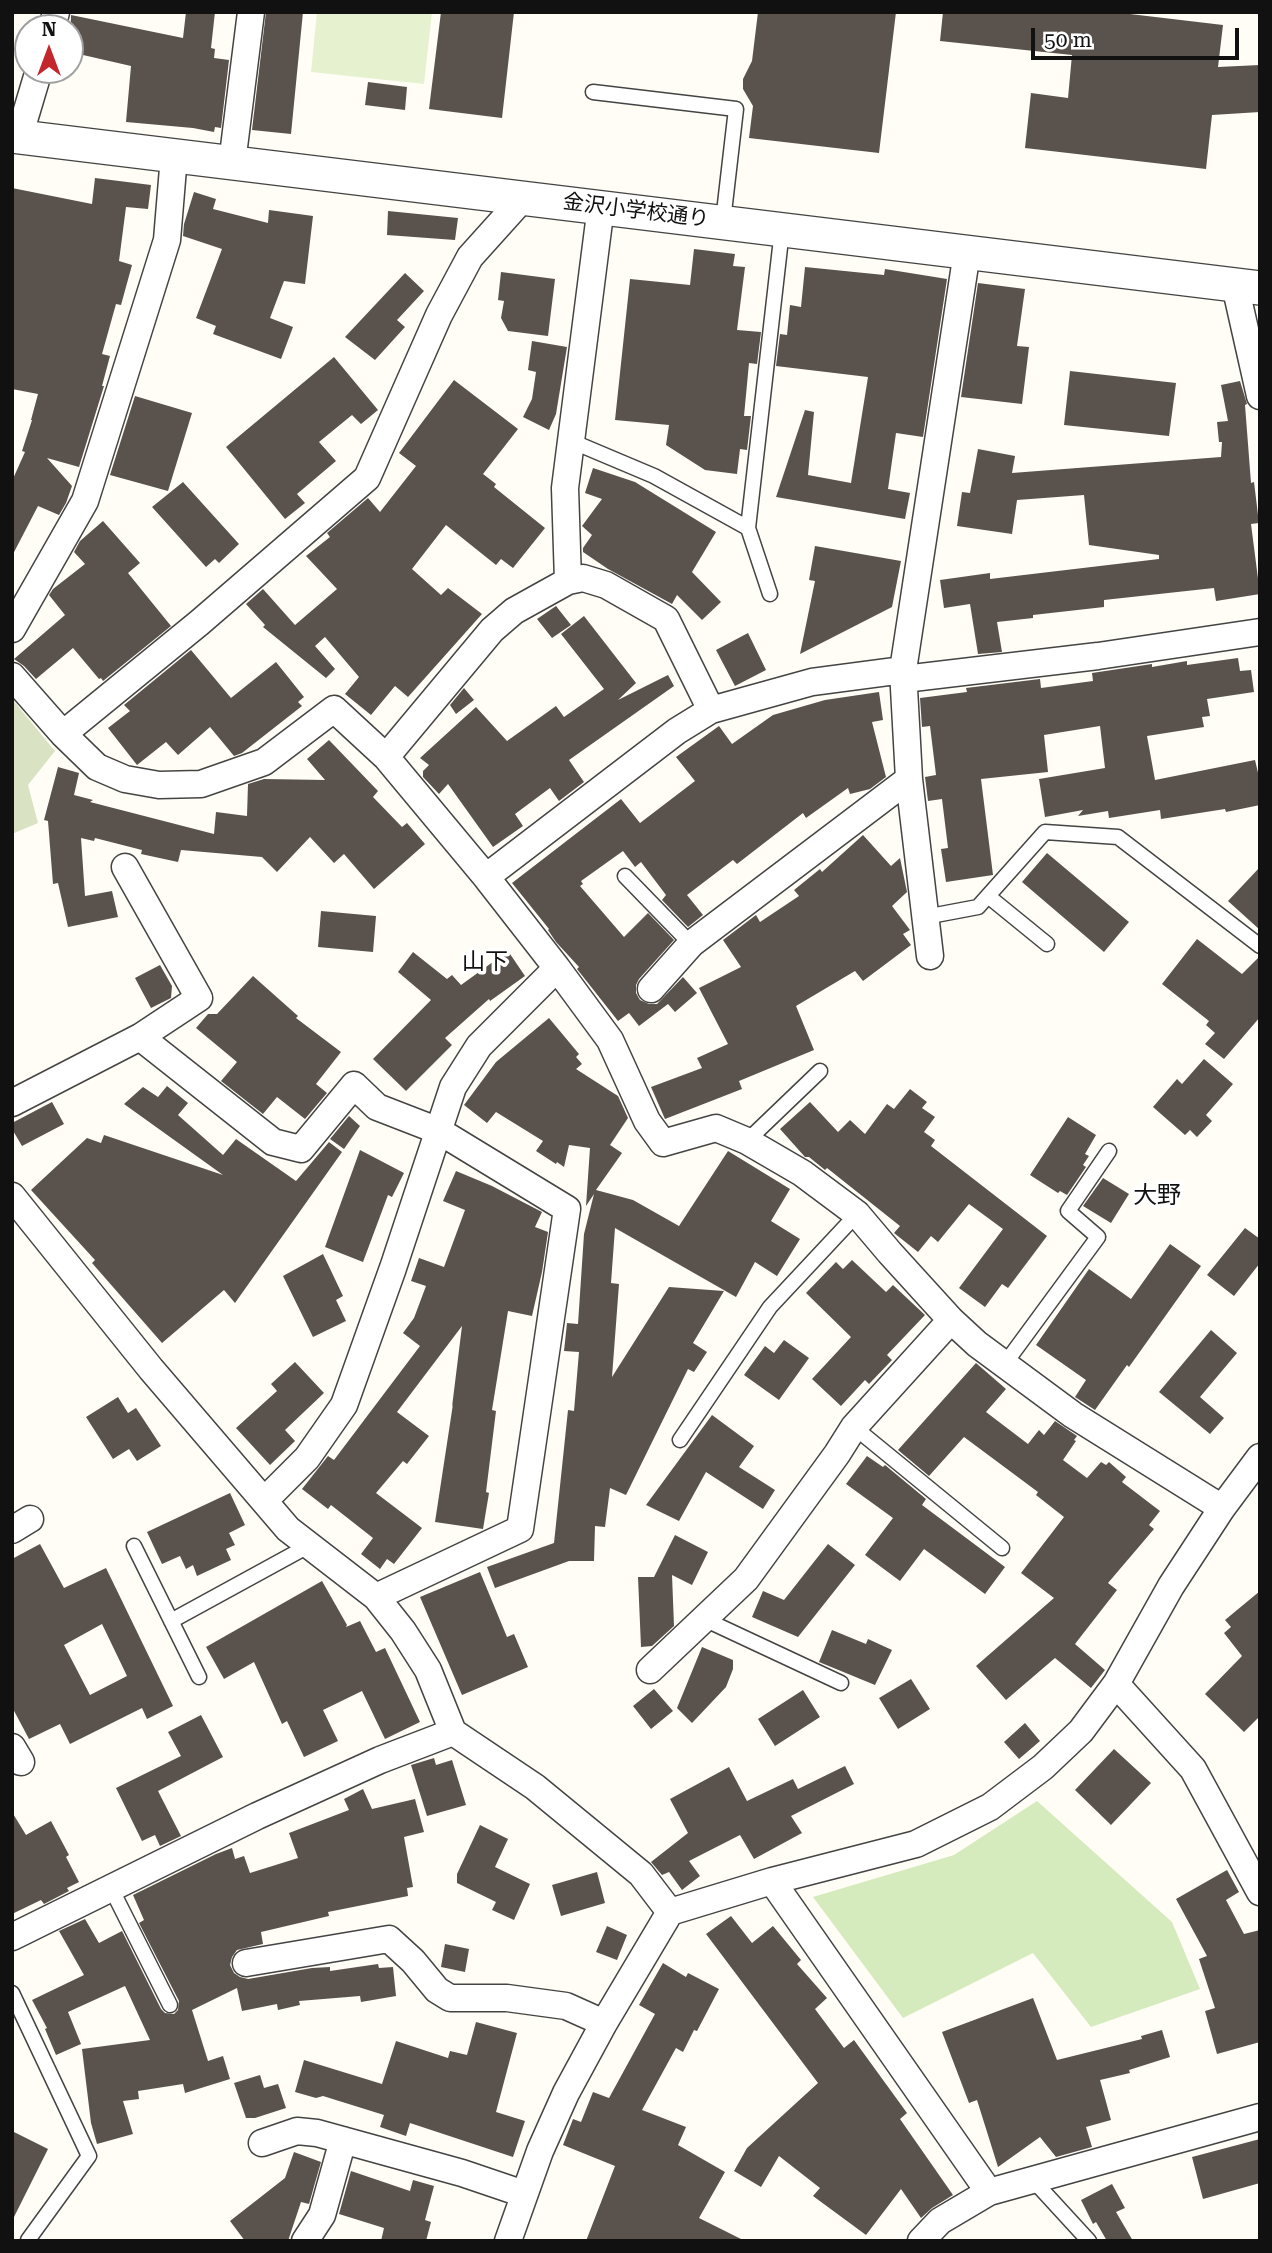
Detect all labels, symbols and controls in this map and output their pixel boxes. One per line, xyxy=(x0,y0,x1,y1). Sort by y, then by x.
north arrow xyxy=(14,14,84,84)
scale bar xyxy=(1034,14,1242,58)
text: N xyxy=(42,18,56,41)
text: 50 m xyxy=(1044,28,1092,52)
street label: 金沢小学校通り xyxy=(562,190,710,232)
district label: 山下 xyxy=(462,948,508,976)
district label: 大野 xyxy=(1133,1182,1181,1210)

